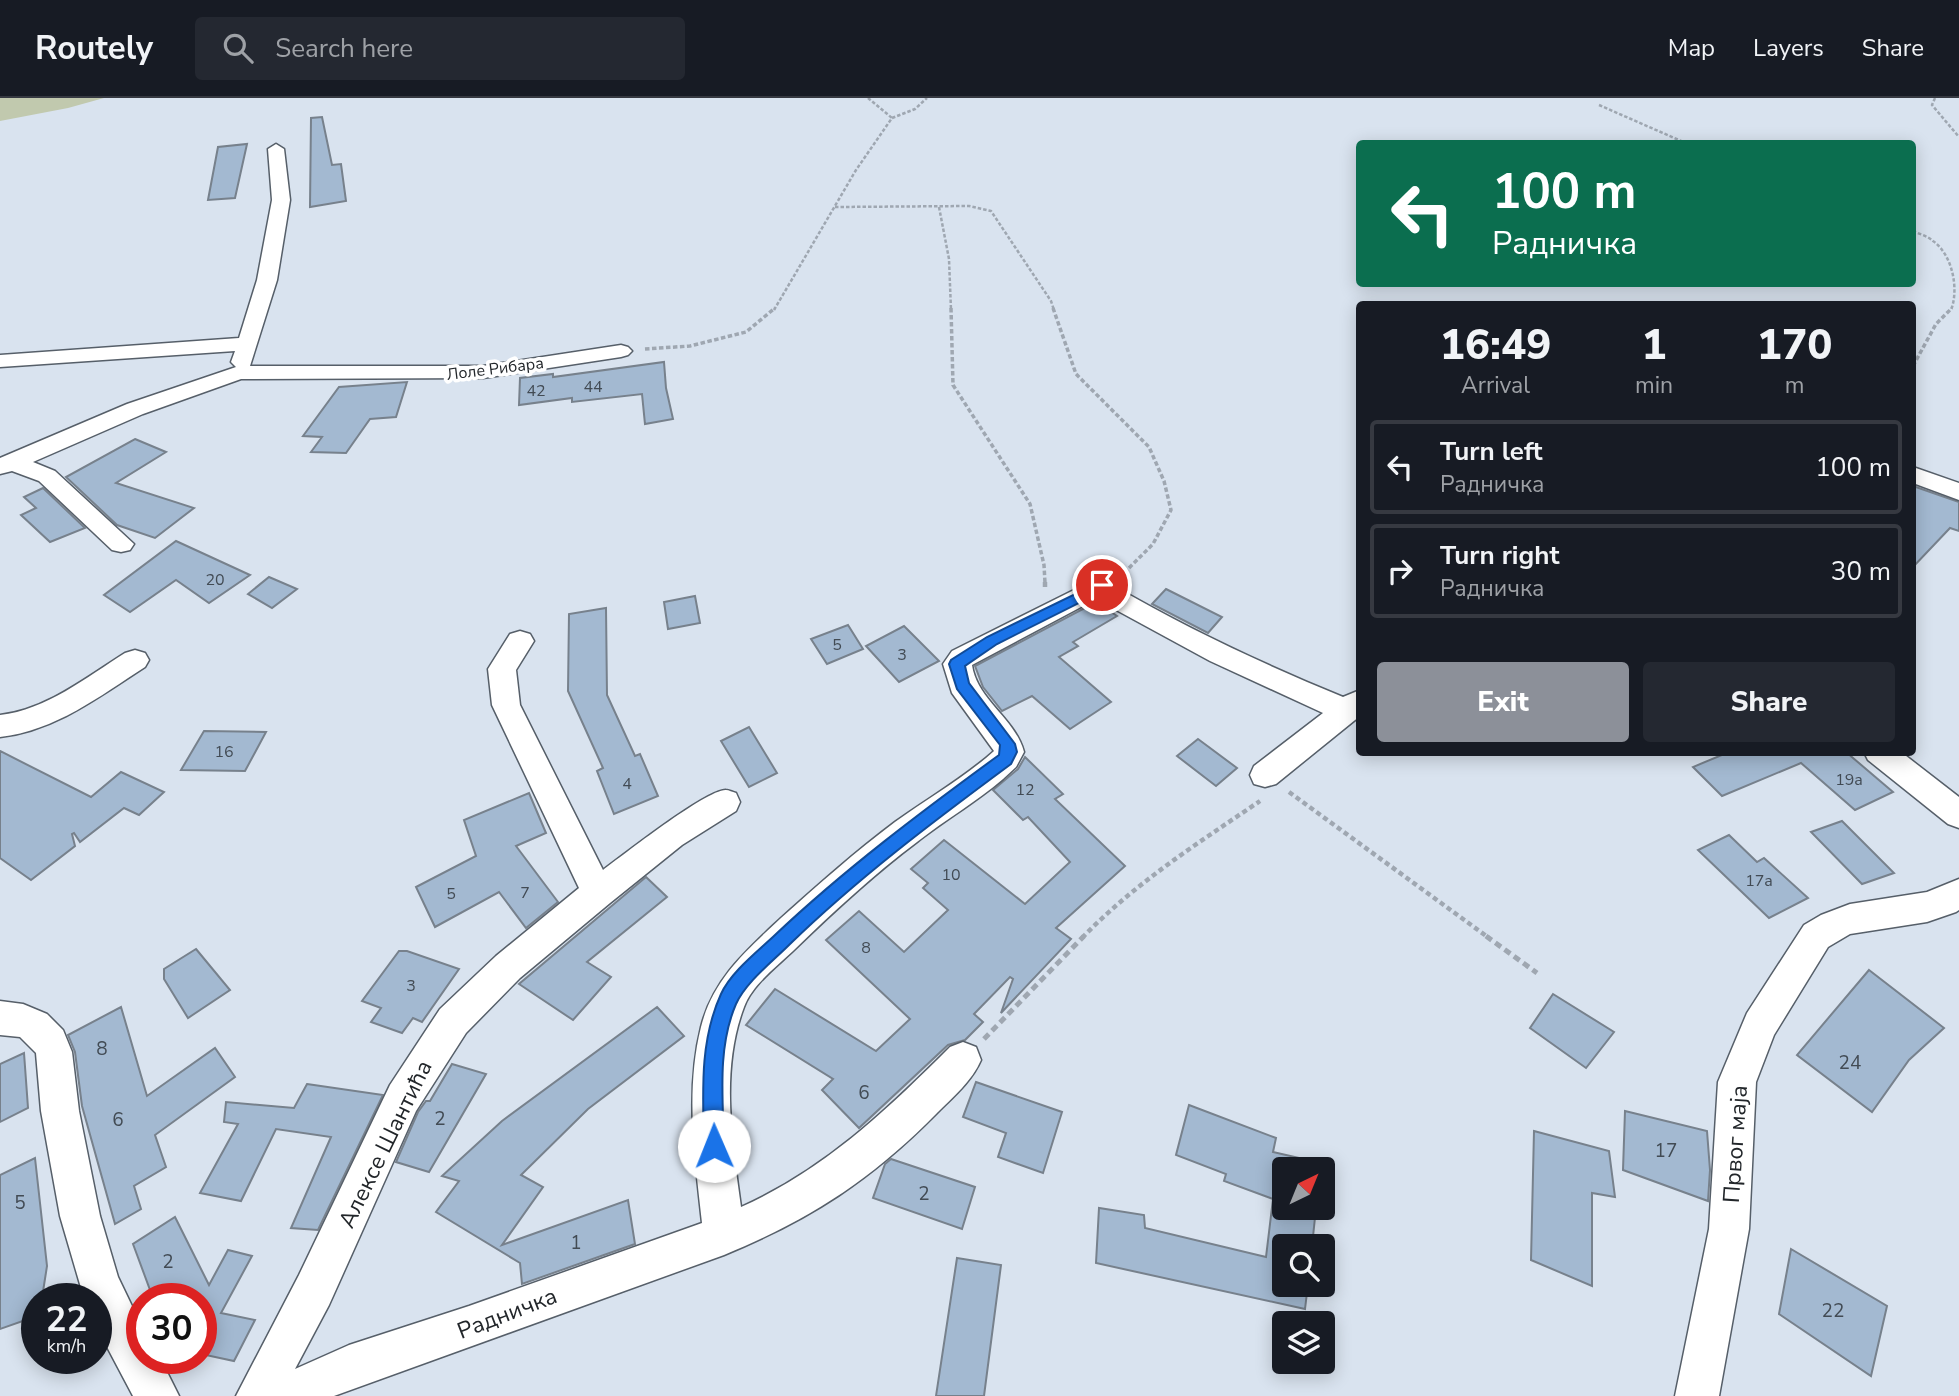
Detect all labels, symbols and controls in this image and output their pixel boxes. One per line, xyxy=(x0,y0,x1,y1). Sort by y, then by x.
search box xyxy=(195,17,685,80)
text: Routely xyxy=(35,26,153,71)
icon: search xyxy=(219,29,257,67)
text: Search here xyxy=(275,31,413,66)
text: Map xyxy=(1668,32,1715,64)
text: Layers xyxy=(1753,32,1824,64)
text: Share xyxy=(1862,32,1924,64)
text: 100 m xyxy=(1492,158,1636,225)
icon: left xyxy=(1377,168,1468,259)
text: Радничка xyxy=(1492,222,1637,265)
text: 16:49 xyxy=(1440,317,1551,374)
text: 1 xyxy=(1641,317,1667,374)
text: 170 xyxy=(1757,317,1832,374)
street label: Лоле Рибара xyxy=(445,352,545,386)
text: Arrival xyxy=(1461,370,1530,401)
text: min xyxy=(1635,370,1673,401)
text: m xyxy=(1785,370,1804,401)
house number: 44 xyxy=(583,376,603,398)
house number: 42 xyxy=(526,380,546,402)
text: Turn left xyxy=(1440,434,1543,469)
icon: left xyxy=(1381,448,1419,486)
text: 100 m xyxy=(1815,450,1891,485)
text: Радничка xyxy=(1440,469,1544,500)
text: Turn right xyxy=(1440,538,1559,573)
icon: right xyxy=(1381,552,1419,590)
text: 30 m xyxy=(1831,554,1891,589)
pin xyxy=(1072,555,1132,615)
icon: arrive xyxy=(1083,566,1121,604)
house number: 20 xyxy=(205,569,225,591)
text: Радничка xyxy=(1440,573,1544,604)
house number: 5 xyxy=(832,634,842,656)
house number: 3 xyxy=(897,644,907,666)
button: Exit xyxy=(1377,662,1629,742)
button: Share xyxy=(1643,662,1895,742)
house number: 16 xyxy=(214,741,234,763)
house number: 19a xyxy=(1835,769,1863,791)
house number: 4 xyxy=(622,773,632,795)
house number: 12 xyxy=(1015,779,1035,801)
house number: 10 xyxy=(941,864,961,886)
house number: 17a xyxy=(1745,870,1773,892)
house number: 7 xyxy=(520,882,530,904)
house number: 5 xyxy=(446,883,456,905)
house number: 8 xyxy=(861,937,871,959)
house number: 3 xyxy=(406,975,416,997)
house number: 8 xyxy=(96,1036,108,1062)
house number: 24 xyxy=(1839,1050,1861,1076)
street label: Алексе Шантића xyxy=(331,1055,440,1233)
house number: 6 xyxy=(858,1080,870,1106)
street label: Првог маја xyxy=(1716,1084,1755,1204)
house number: 2 xyxy=(434,1106,446,1132)
house number: 6 xyxy=(112,1107,124,1133)
position arrow xyxy=(677,1109,751,1183)
house number: 17 xyxy=(1655,1138,1677,1164)
north arrow xyxy=(1272,1157,1335,1220)
map controls xyxy=(1272,1157,1335,1374)
house number: 2 xyxy=(918,1181,930,1207)
house number: 5 xyxy=(14,1190,26,1216)
house number: 1 xyxy=(570,1230,582,1256)
button: search xyxy=(1272,1234,1335,1297)
house number: 2 xyxy=(162,1249,174,1275)
street label: Радничка xyxy=(453,1280,561,1347)
speed limit sign: 30 xyxy=(126,1283,217,1374)
text: 22 xyxy=(45,1296,88,1343)
house number: 22 xyxy=(1822,1298,1844,1324)
button: layers xyxy=(1272,1311,1335,1374)
text: km/h xyxy=(47,1334,86,1358)

